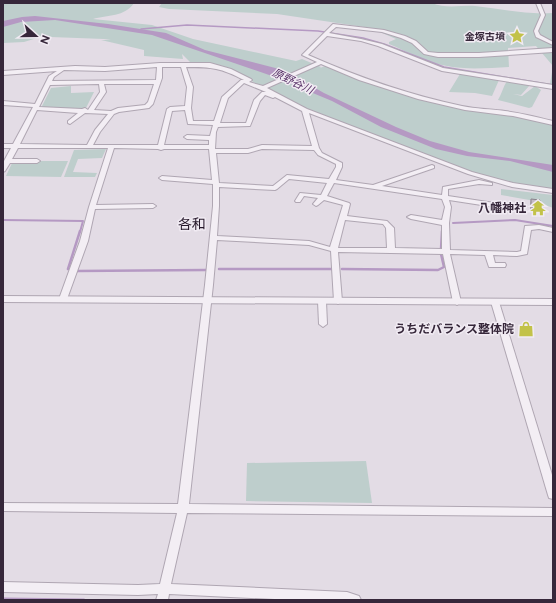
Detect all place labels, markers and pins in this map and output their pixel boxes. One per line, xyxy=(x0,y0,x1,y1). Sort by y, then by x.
place icon: 金塚古墳 xyxy=(508,27,526,45)
place label: 金塚古墳 xyxy=(465,30,506,43)
temple icon: 八幡神社 xyxy=(529,199,547,217)
place label: 八幡神社 xyxy=(478,201,526,215)
shop icon: うちだバランス整体院 xyxy=(517,320,535,338)
place label: うちだバランス整体院 xyxy=(394,322,514,336)

